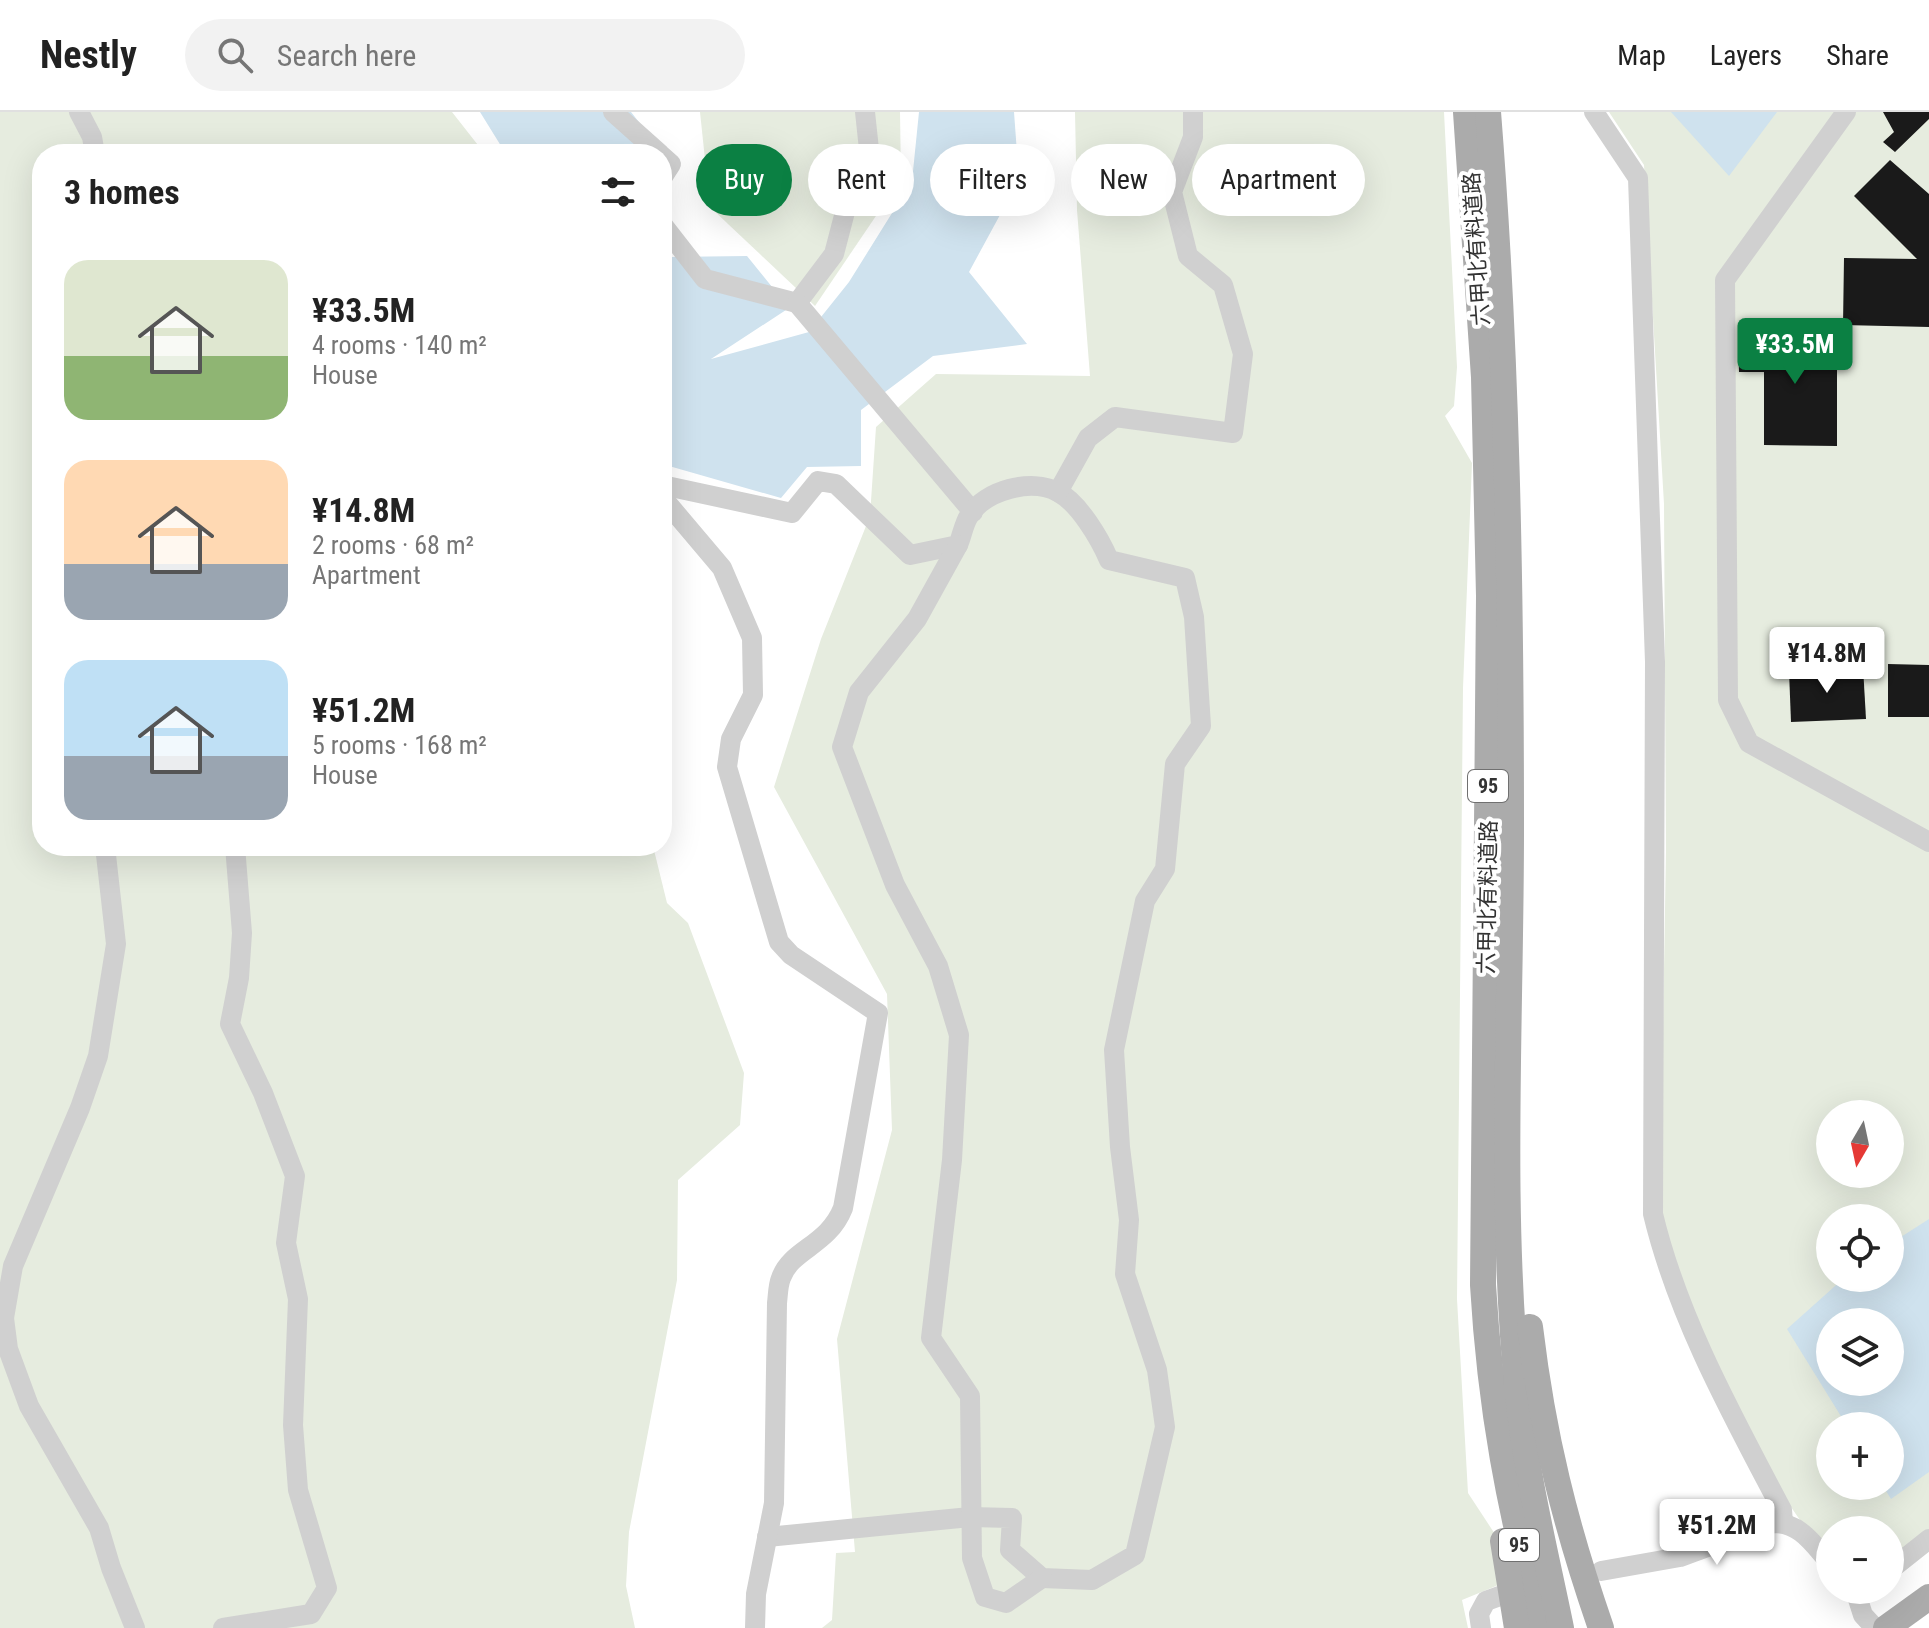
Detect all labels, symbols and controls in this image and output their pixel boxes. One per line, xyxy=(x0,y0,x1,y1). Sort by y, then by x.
search box xyxy=(185,19,745,91)
text: Nestly xyxy=(40,33,137,77)
icon: search xyxy=(213,33,257,77)
text: Search here xyxy=(277,38,416,73)
text: Map xyxy=(1617,39,1666,72)
text: Layers xyxy=(1710,39,1782,72)
text: Share xyxy=(1826,39,1889,72)
chip: Buy xyxy=(696,144,792,216)
chip: Rent xyxy=(808,144,914,216)
chip: Filters xyxy=(930,144,1055,216)
chip: New xyxy=(1071,144,1176,216)
chip: Apartment xyxy=(1192,144,1365,216)
icon: filters xyxy=(596,170,640,214)
street label: 六甲北有料道路 xyxy=(1459,171,1494,327)
text: 3 homes xyxy=(64,172,180,212)
text: ¥33.5M xyxy=(312,290,415,330)
icon: home xyxy=(128,292,224,388)
pin: ¥33.5M xyxy=(1730,318,1860,386)
text: ¥33.5M xyxy=(1755,329,1835,359)
text: 4 rooms · 140 m² xyxy=(312,330,487,360)
text: House xyxy=(312,360,378,390)
text: ¥14.8M xyxy=(312,490,415,530)
icon: home xyxy=(128,492,224,588)
text: 2 rooms · 68 m² xyxy=(312,530,474,560)
text: Apartment xyxy=(312,560,421,590)
pin: ¥14.8M xyxy=(1762,627,1892,695)
text: ¥14.8M xyxy=(1787,638,1867,668)
text: ¥51.2M xyxy=(312,690,415,730)
icon: home xyxy=(128,692,224,788)
text: 5 rooms · 168 m² xyxy=(312,730,487,760)
text: House xyxy=(312,760,378,790)
road number: 95 xyxy=(1468,770,1508,802)
street label: 六甲北有料道路 xyxy=(1474,820,1501,974)
north arrow xyxy=(1816,1100,1904,1188)
map controls xyxy=(1816,1100,1904,1604)
button: locate xyxy=(1816,1204,1904,1292)
button: layers xyxy=(1816,1308,1904,1396)
button: + xyxy=(1816,1412,1904,1500)
pin: ¥51.2M xyxy=(1652,1499,1782,1567)
text: ¥51.2M xyxy=(1677,1510,1757,1540)
button: − xyxy=(1816,1516,1904,1604)
road number: 95 xyxy=(1499,1529,1539,1561)

